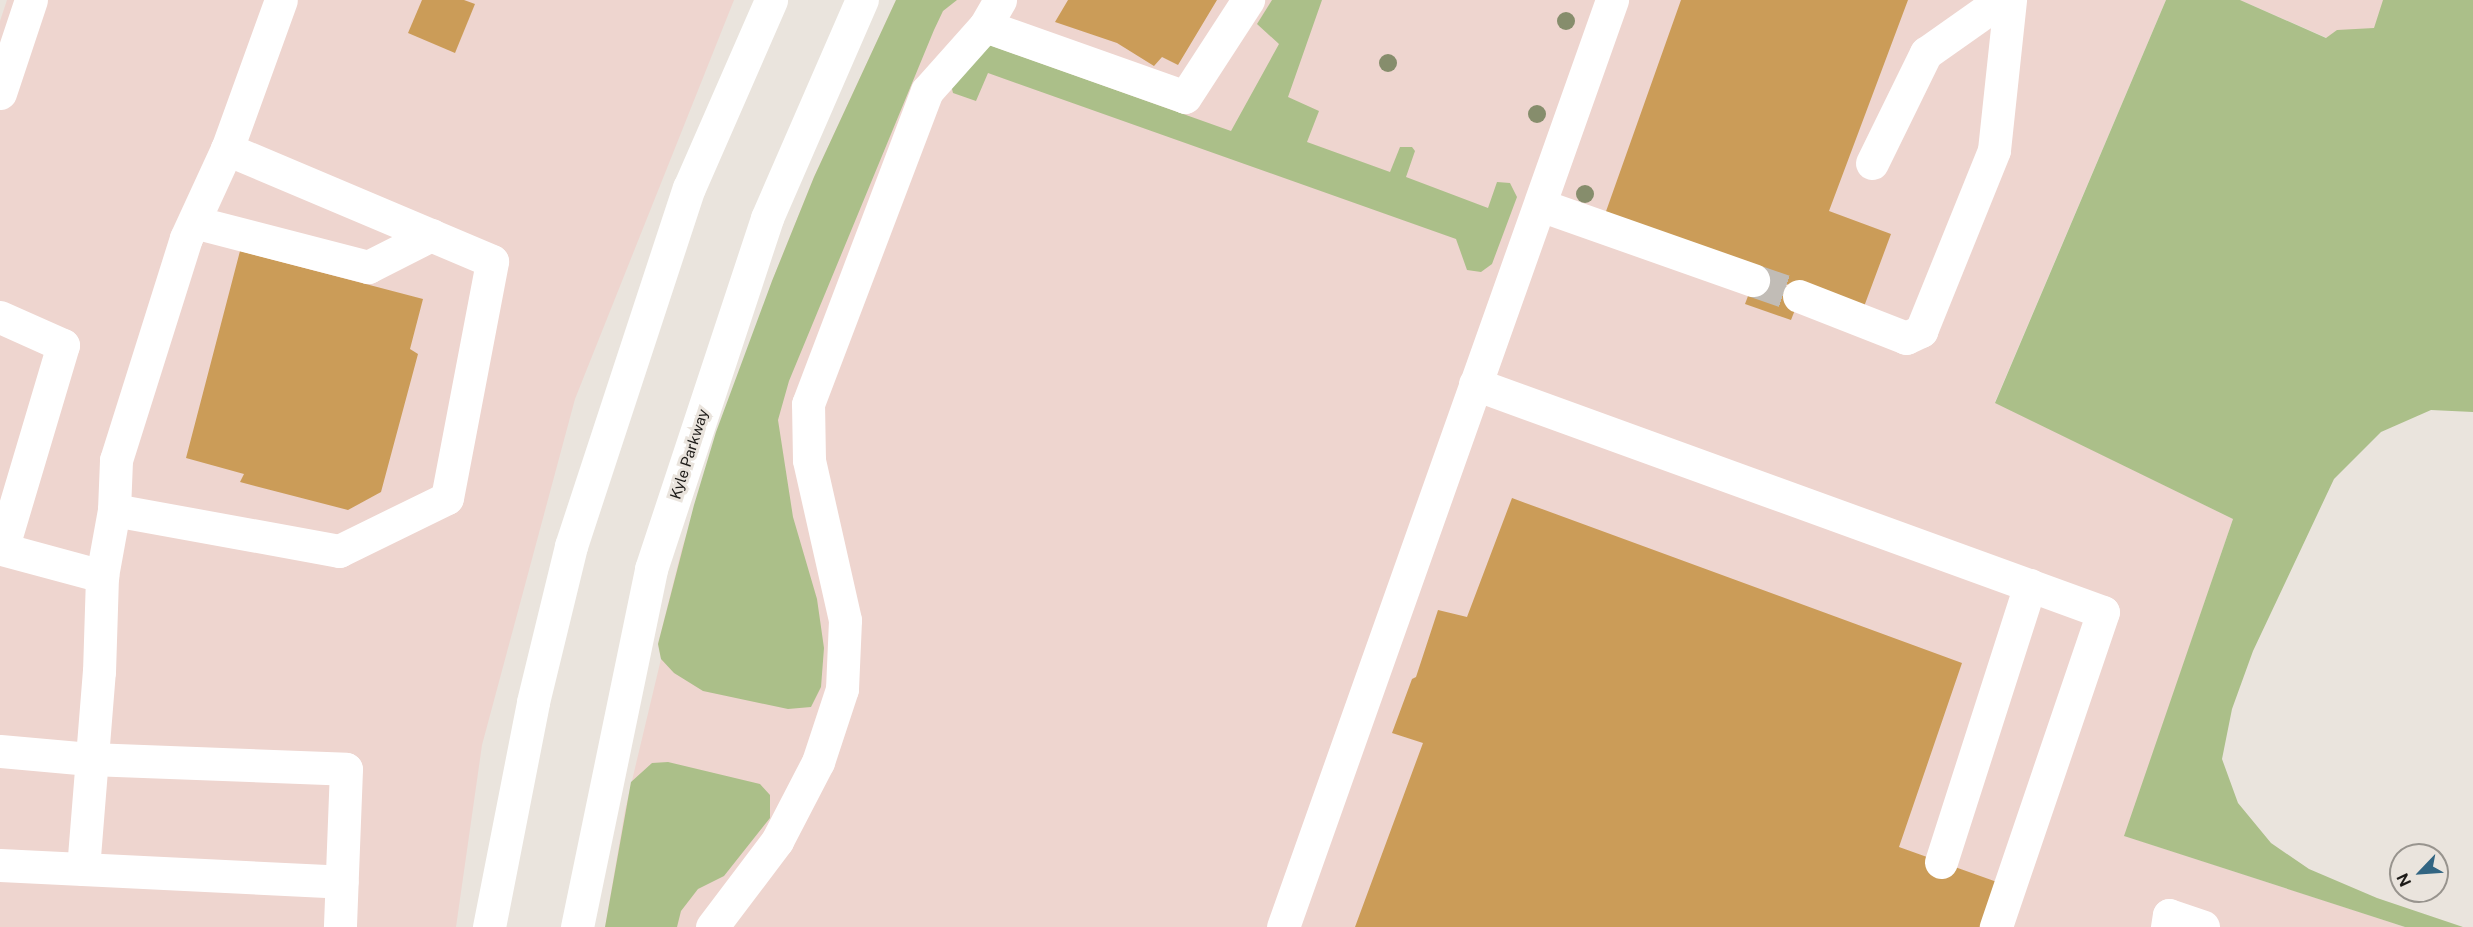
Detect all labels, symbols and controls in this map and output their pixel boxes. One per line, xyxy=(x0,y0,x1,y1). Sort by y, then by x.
street label: Kyle Parkway xyxy=(666,407,712,501)
north arrow xyxy=(2389,843,2449,903)
text: N xyxy=(2393,870,2415,890)

